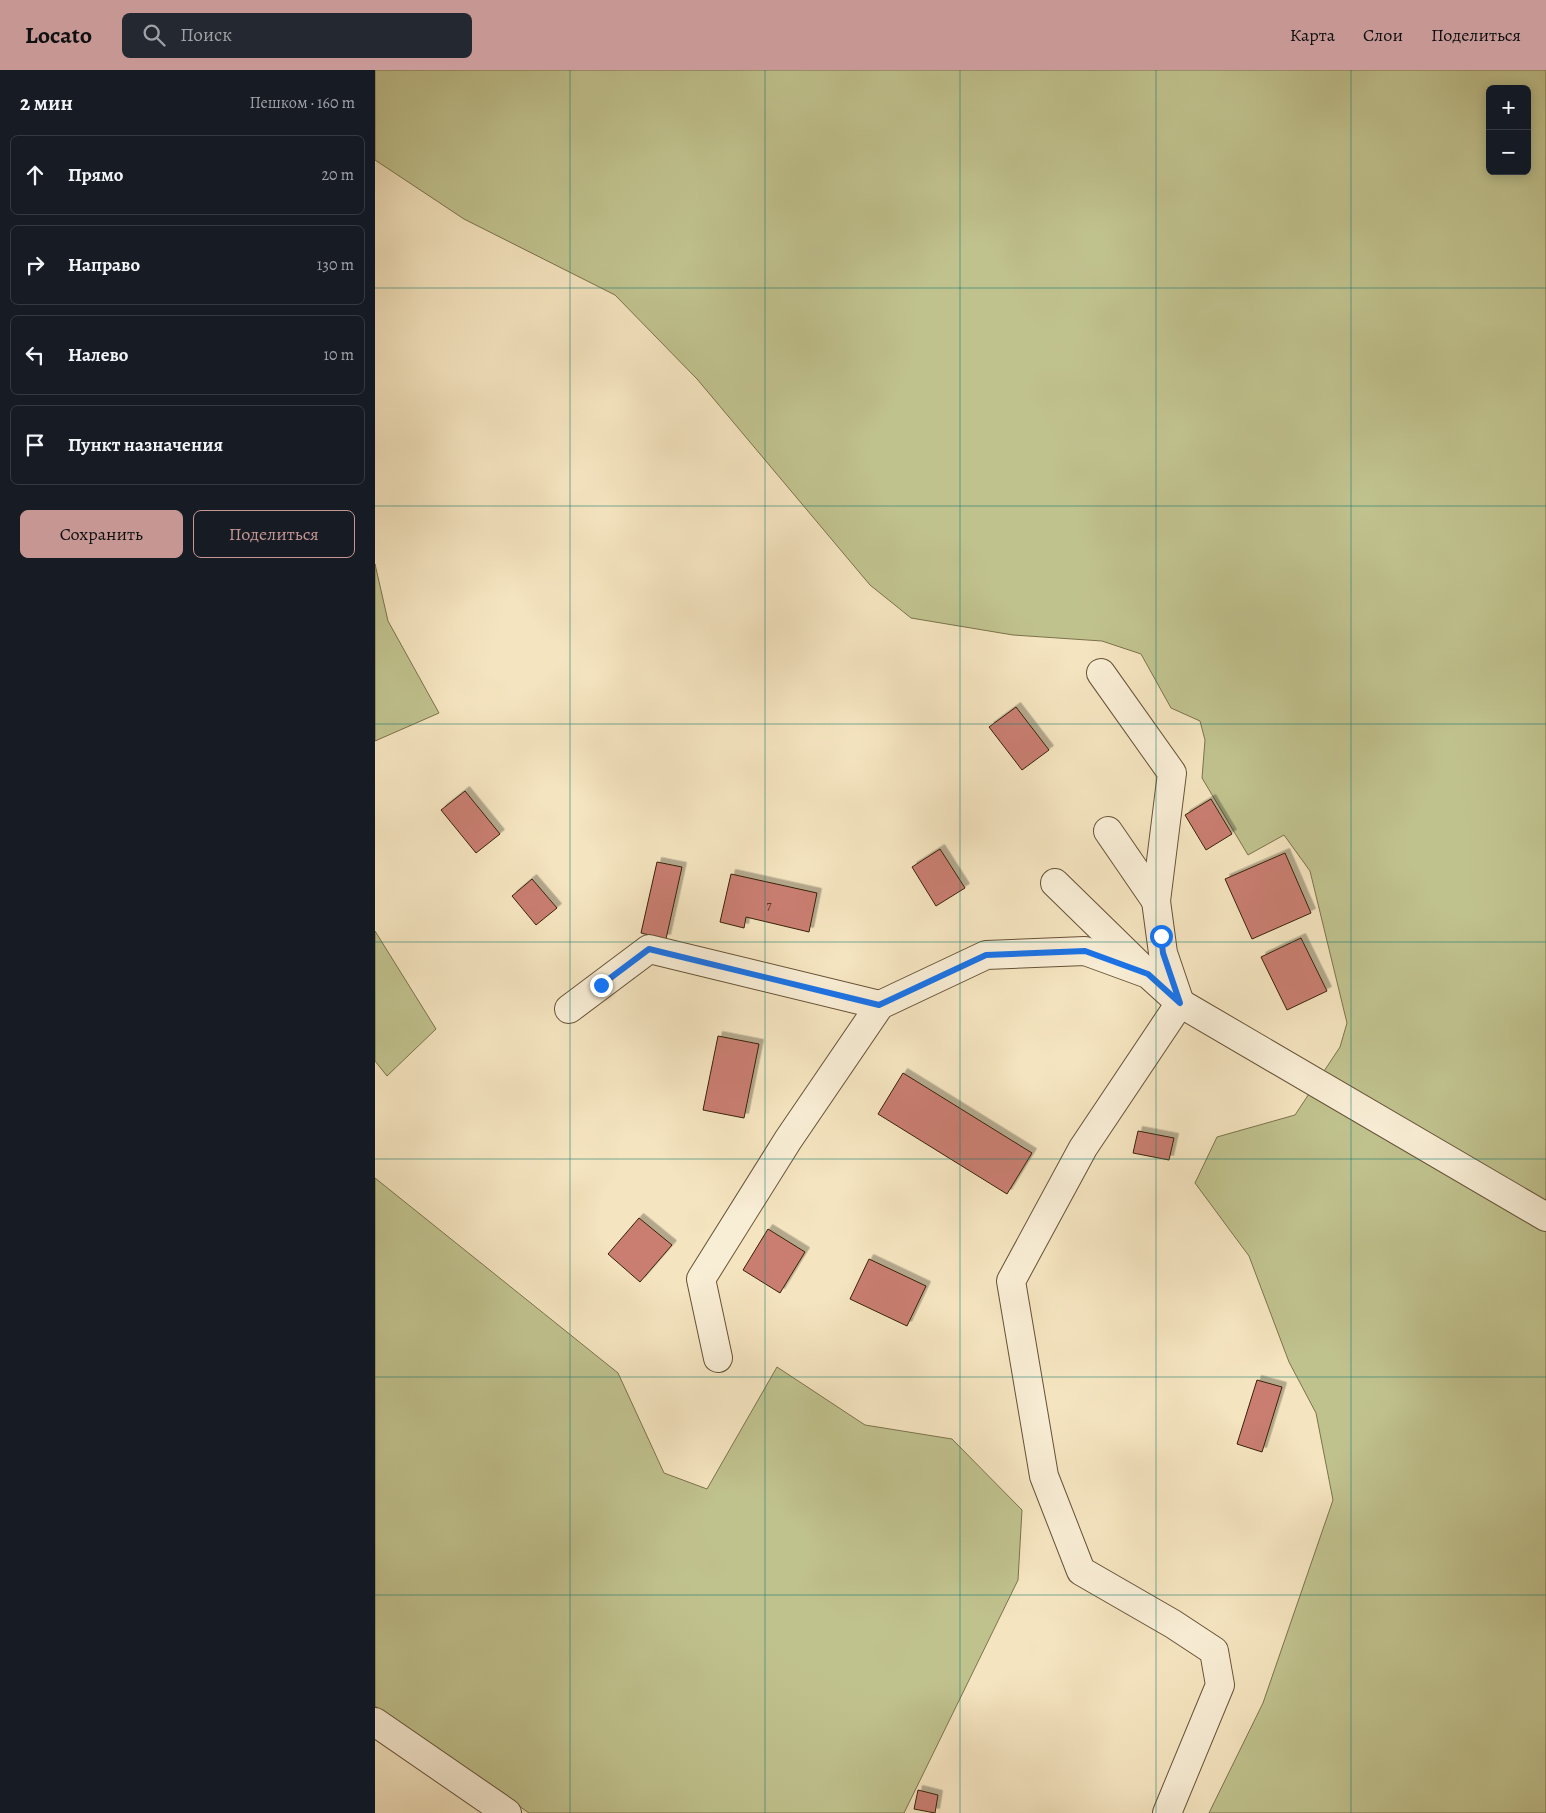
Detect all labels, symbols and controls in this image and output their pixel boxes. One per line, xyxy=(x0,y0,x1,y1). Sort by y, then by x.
search box xyxy=(122,13,472,58)
text: Locato xyxy=(25,19,92,51)
icon: search xyxy=(140,21,168,49)
text: Поиск xyxy=(180,22,232,48)
text: Карта xyxy=(1290,23,1335,47)
text: Слои xyxy=(1363,23,1403,47)
text: Поделиться xyxy=(1431,23,1521,47)
map controls xyxy=(1486,85,1531,175)
button: + xyxy=(1486,85,1531,130)
text: 2 мин xyxy=(20,89,73,117)
text: Пешком · 160 m xyxy=(249,92,355,114)
button: − xyxy=(1486,130,1531,175)
icon: ahead xyxy=(21,161,49,189)
text: Прямо xyxy=(68,162,123,188)
text: 20 m xyxy=(321,164,354,186)
icon: right xyxy=(21,251,49,279)
text: Направо xyxy=(68,252,140,278)
text: 130 m xyxy=(317,254,354,276)
icon: left xyxy=(21,341,49,369)
text: Налево xyxy=(68,342,128,368)
text: 10 m xyxy=(324,344,354,366)
icon: arrive xyxy=(21,431,49,459)
text: Пункт назначения xyxy=(68,432,223,458)
button: Сохранить xyxy=(20,510,183,558)
button: Поделиться xyxy=(193,510,355,558)
house number: 7 xyxy=(766,897,772,913)
route start xyxy=(1150,925,1173,948)
route end xyxy=(590,974,613,997)

